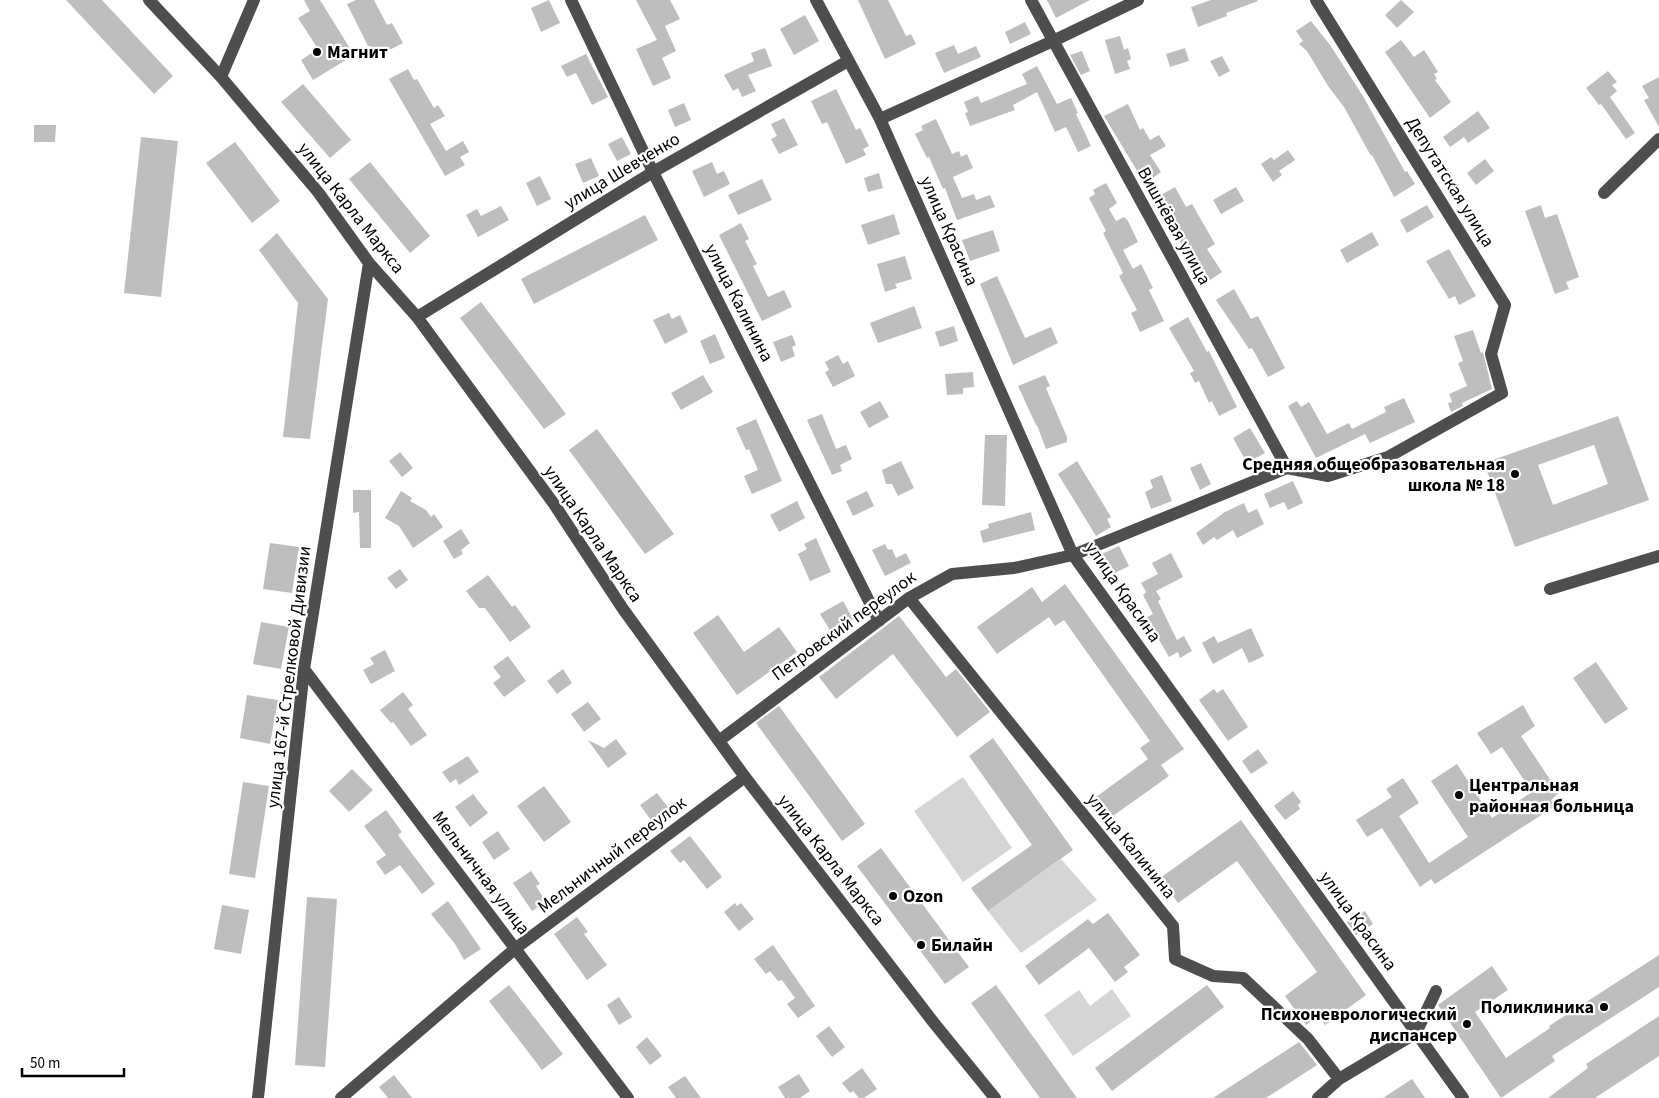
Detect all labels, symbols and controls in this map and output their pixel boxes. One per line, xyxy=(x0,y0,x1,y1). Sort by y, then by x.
place label: Магнит xyxy=(327,40,388,65)
marker: Магнит xyxy=(311,46,323,58)
street label: Депутатская улица xyxy=(1400,112,1500,252)
street label: улица Шевченко xyxy=(559,127,685,215)
street label: улица Карла Маркса xyxy=(292,137,410,279)
street label: Вишнёвая улица xyxy=(1131,162,1217,290)
street label: улица Красина xyxy=(914,172,984,290)
street label: улица Калинина xyxy=(698,240,780,366)
place label: Средняя общеобразовательная школа № 18 xyxy=(1242,452,1505,498)
street label: улица Карла Маркса xyxy=(538,461,648,607)
marker: Средняя общеобразовательная школа № 18 xyxy=(1509,468,1521,480)
street label: улица Красина xyxy=(1079,537,1167,647)
street label: улица 167-й Стрелковой Дивизии xyxy=(260,544,318,810)
street label: Петровский переулок xyxy=(767,565,921,687)
place label: Центральная районная больница xyxy=(1469,773,1634,819)
street label: улица Калинина xyxy=(1081,788,1181,904)
street label: улица Карла Маркса xyxy=(772,789,890,931)
marker: Центральная районная больница xyxy=(1453,789,1465,801)
street label: Мельничный переулок xyxy=(532,791,692,919)
street label: Мельничная улица xyxy=(426,806,536,940)
street label: улица Красина xyxy=(1313,866,1403,976)
place label: Ozon xyxy=(903,884,943,909)
marker: Ozon xyxy=(887,890,899,902)
place label: Билайн xyxy=(931,933,993,958)
marker: Билайн xyxy=(915,939,927,951)
place label: Поликлиника xyxy=(1480,995,1594,1020)
marker: Поликлиника xyxy=(1598,1001,1610,1013)
place label: Психоневрологический диспансер xyxy=(1261,1002,1457,1048)
marker: Психоневрологический диспансер xyxy=(1461,1018,1473,1030)
scale bar xyxy=(22,1046,125,1078)
text: 50 m xyxy=(30,1053,60,1074)

